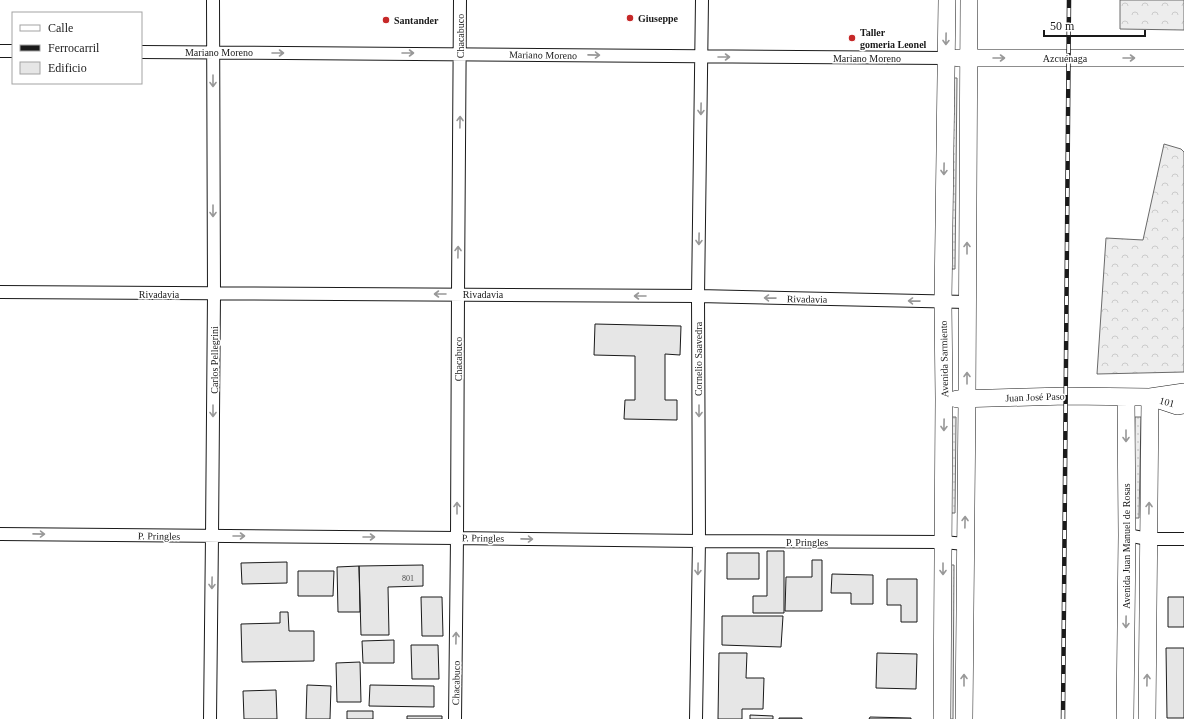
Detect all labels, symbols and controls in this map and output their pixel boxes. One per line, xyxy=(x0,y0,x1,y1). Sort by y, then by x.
legend xyxy=(12,12,142,84)
scale bar xyxy=(1044,12,1145,38)
marker: Giuseppe xyxy=(625,13,635,23)
place label: Giuseppe xyxy=(638,13,679,24)
street label: Chacabuco xyxy=(455,14,466,58)
marker: Santander xyxy=(381,15,391,25)
place label: Santander xyxy=(394,15,439,26)
text: 50 m xyxy=(1050,19,1075,33)
text: Calle xyxy=(48,21,73,35)
place label: Taller gomeria Leonel xyxy=(860,27,927,50)
one-way arrow xyxy=(942,32,950,45)
marker: Taller gomeria Leonel xyxy=(847,33,857,43)
text: Ferrocarril xyxy=(48,41,100,55)
street label: Mariano Moreno xyxy=(185,47,253,58)
one-way arrow xyxy=(271,49,284,57)
one-way arrow xyxy=(401,49,414,57)
street label: Mariano Moreno xyxy=(509,49,577,61)
one-way arrow xyxy=(587,51,600,59)
one-way arrow xyxy=(717,53,730,60)
street label: Mariano Moreno xyxy=(833,53,901,64)
street label: Azcuénaga xyxy=(1043,53,1088,64)
one-way arrow xyxy=(992,54,1005,61)
one-way arrow xyxy=(1122,54,1135,62)
text: Edificio xyxy=(48,61,87,75)
one-way arrow xyxy=(209,74,217,87)
one-way arrow xyxy=(697,102,705,115)
one-way arrow xyxy=(456,116,464,129)
one-way arrow xyxy=(941,162,948,175)
one-way arrow xyxy=(210,204,217,217)
one-way arrow xyxy=(695,232,703,245)
one-way arrow xyxy=(963,242,971,255)
one-way arrow xyxy=(454,246,462,259)
street label: Rivadavia xyxy=(139,289,180,300)
street label: Rivadavia xyxy=(463,289,504,300)
one-way arrow xyxy=(434,290,447,298)
one-way arrow xyxy=(634,292,647,300)
street label: Rivadavia xyxy=(787,293,828,305)
one-way arrow xyxy=(764,294,777,302)
one-way arrow xyxy=(908,297,921,305)
street label: Cornelio Saavedra xyxy=(693,321,704,396)
street label: Avenida Sarmiento xyxy=(938,321,950,397)
street label: Carlos Pellegrini xyxy=(209,326,220,394)
street label: Chacabuco xyxy=(453,337,464,381)
one-way arrow xyxy=(963,372,971,385)
street label: Juan José Paso xyxy=(1005,390,1065,404)
street label: 101 xyxy=(1158,395,1176,409)
one-way arrow xyxy=(209,404,217,417)
one-way arrow xyxy=(695,404,703,417)
one-way arrow xyxy=(940,418,948,431)
one-way arrow xyxy=(1122,429,1130,442)
street label: Avenida Juan Manuel de Rosas xyxy=(1121,483,1132,609)
one-way arrow xyxy=(453,502,461,515)
one-way arrow xyxy=(1145,502,1153,515)
one-way arrow xyxy=(962,516,969,529)
one-way arrow xyxy=(32,530,45,538)
street label: P. Pringles xyxy=(138,530,180,542)
one-way arrow xyxy=(232,532,245,540)
street label: P. Pringles xyxy=(462,532,504,544)
one-way arrow xyxy=(362,533,375,541)
one-way arrow xyxy=(520,535,533,543)
street label: P. Pringles xyxy=(786,537,828,548)
one-way arrow xyxy=(694,562,702,575)
one-way arrow xyxy=(939,562,947,575)
house number: 801 xyxy=(402,574,414,583)
one-way arrow xyxy=(208,576,216,589)
one-way arrow xyxy=(1122,615,1130,628)
one-way arrow xyxy=(452,632,460,645)
street label: Chacabuco xyxy=(450,661,462,705)
one-way arrow xyxy=(960,674,968,687)
one-way arrow xyxy=(1143,674,1151,687)

